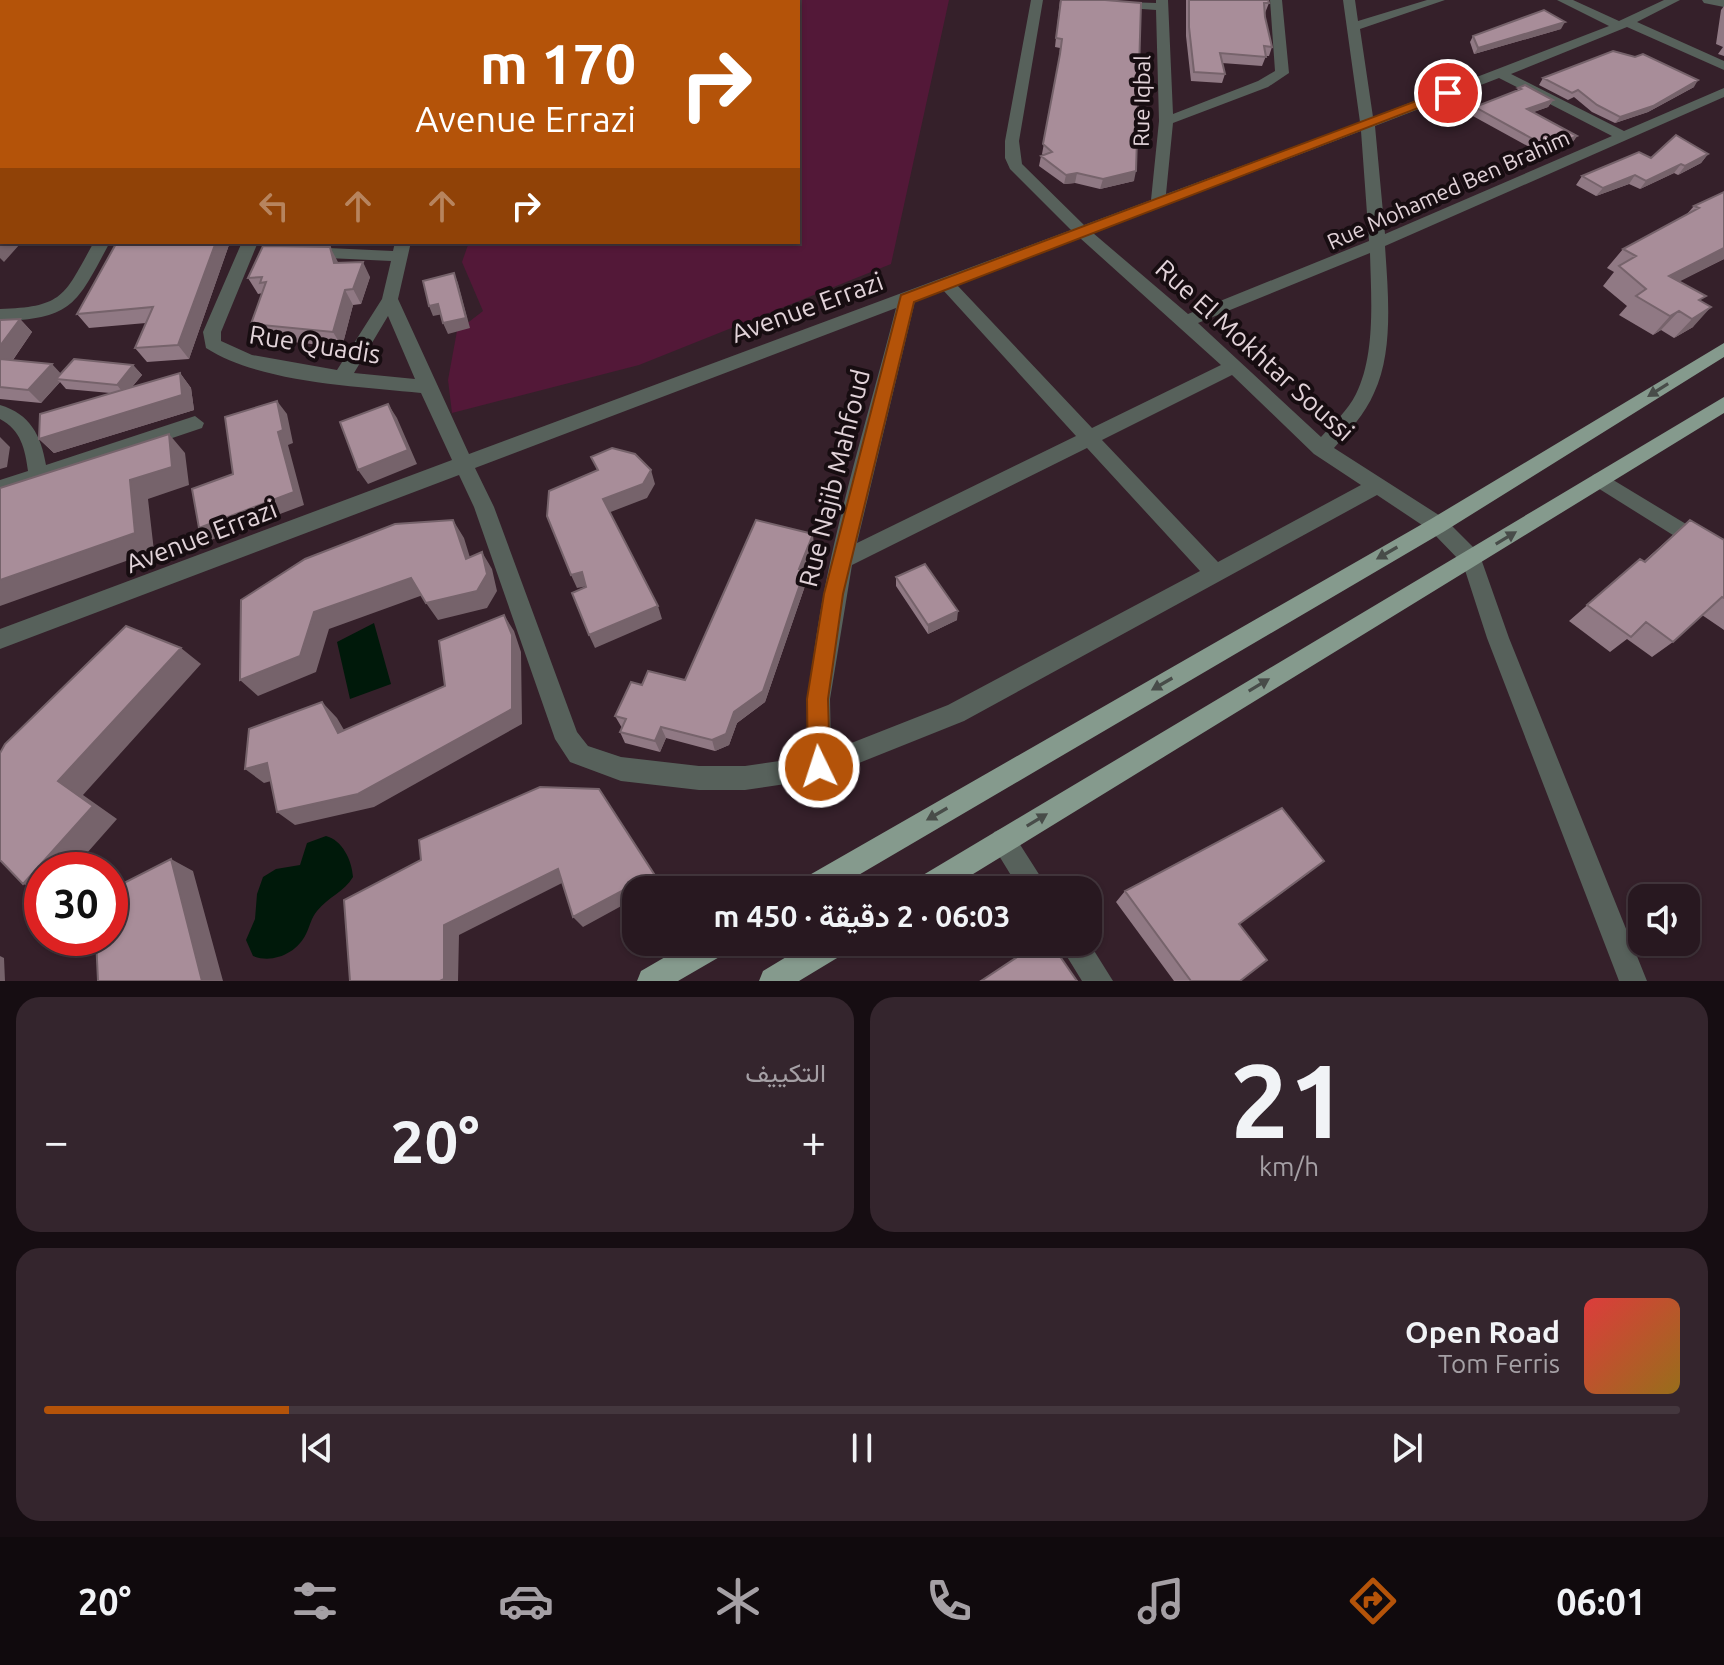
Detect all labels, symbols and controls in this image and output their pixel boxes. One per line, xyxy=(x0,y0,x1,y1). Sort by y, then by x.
text: 170 m xyxy=(480,32,636,95)
icon: right xyxy=(664,32,768,136)
street label: Rue Iqbal xyxy=(1128,55,1154,147)
pin xyxy=(1414,59,1482,127)
icon: arrive xyxy=(1426,71,1470,115)
text: Avenue Errazi xyxy=(415,98,636,139)
street label: Rue Mohamed Ben Brahim xyxy=(1323,124,1573,254)
icon: left xyxy=(252,184,296,228)
icon: ahead xyxy=(336,184,380,228)
icon: ahead xyxy=(420,184,464,228)
icon: right xyxy=(504,184,548,228)
street label: Rue El Mokhtar Soussi xyxy=(1150,253,1360,447)
street label: Avenue Errazi xyxy=(727,266,887,348)
street label: Rue Quadis xyxy=(247,319,383,369)
street label: Rue Najib Mahfoud xyxy=(793,366,875,590)
one-way arrow xyxy=(1647,383,1669,397)
street label: Avenue Errazi xyxy=(121,494,281,578)
one-way arrow xyxy=(1495,531,1517,545)
one-way arrow xyxy=(1376,546,1398,560)
one-way arrow xyxy=(1151,677,1173,691)
one-way arrow xyxy=(1248,678,1270,692)
position arrow xyxy=(777,725,861,809)
one-way arrow xyxy=(926,807,949,821)
one-way arrow xyxy=(1026,814,1048,828)
speed limit sign: 30 xyxy=(24,852,128,956)
map controls xyxy=(1628,884,1700,956)
button: sound xyxy=(1628,884,1700,956)
text: 06:03 · 2 دقيقة · 450 m xyxy=(714,899,1010,933)
text: 21 xyxy=(1230,1041,1348,1158)
text: التكييف xyxy=(745,1058,826,1087)
text: 20° xyxy=(391,1107,479,1174)
text: − xyxy=(44,1116,69,1165)
text: + xyxy=(801,1116,826,1165)
text: km/h xyxy=(1259,1152,1319,1181)
text: Open Road xyxy=(1405,1315,1560,1349)
text: Tom Ferris xyxy=(1438,1349,1560,1378)
icon: previous xyxy=(295,1426,339,1470)
icon: pause xyxy=(840,1426,884,1470)
icon: next xyxy=(1385,1426,1429,1470)
icon: filters xyxy=(287,1573,343,1629)
icon: car xyxy=(498,1573,554,1629)
icon: climate xyxy=(710,1573,766,1629)
icon: phone xyxy=(921,1573,977,1629)
icon: music xyxy=(1133,1573,1189,1629)
icon: directions xyxy=(1345,1573,1401,1629)
text: 20° xyxy=(78,1581,131,1622)
text: 06:01 xyxy=(1556,1581,1646,1622)

